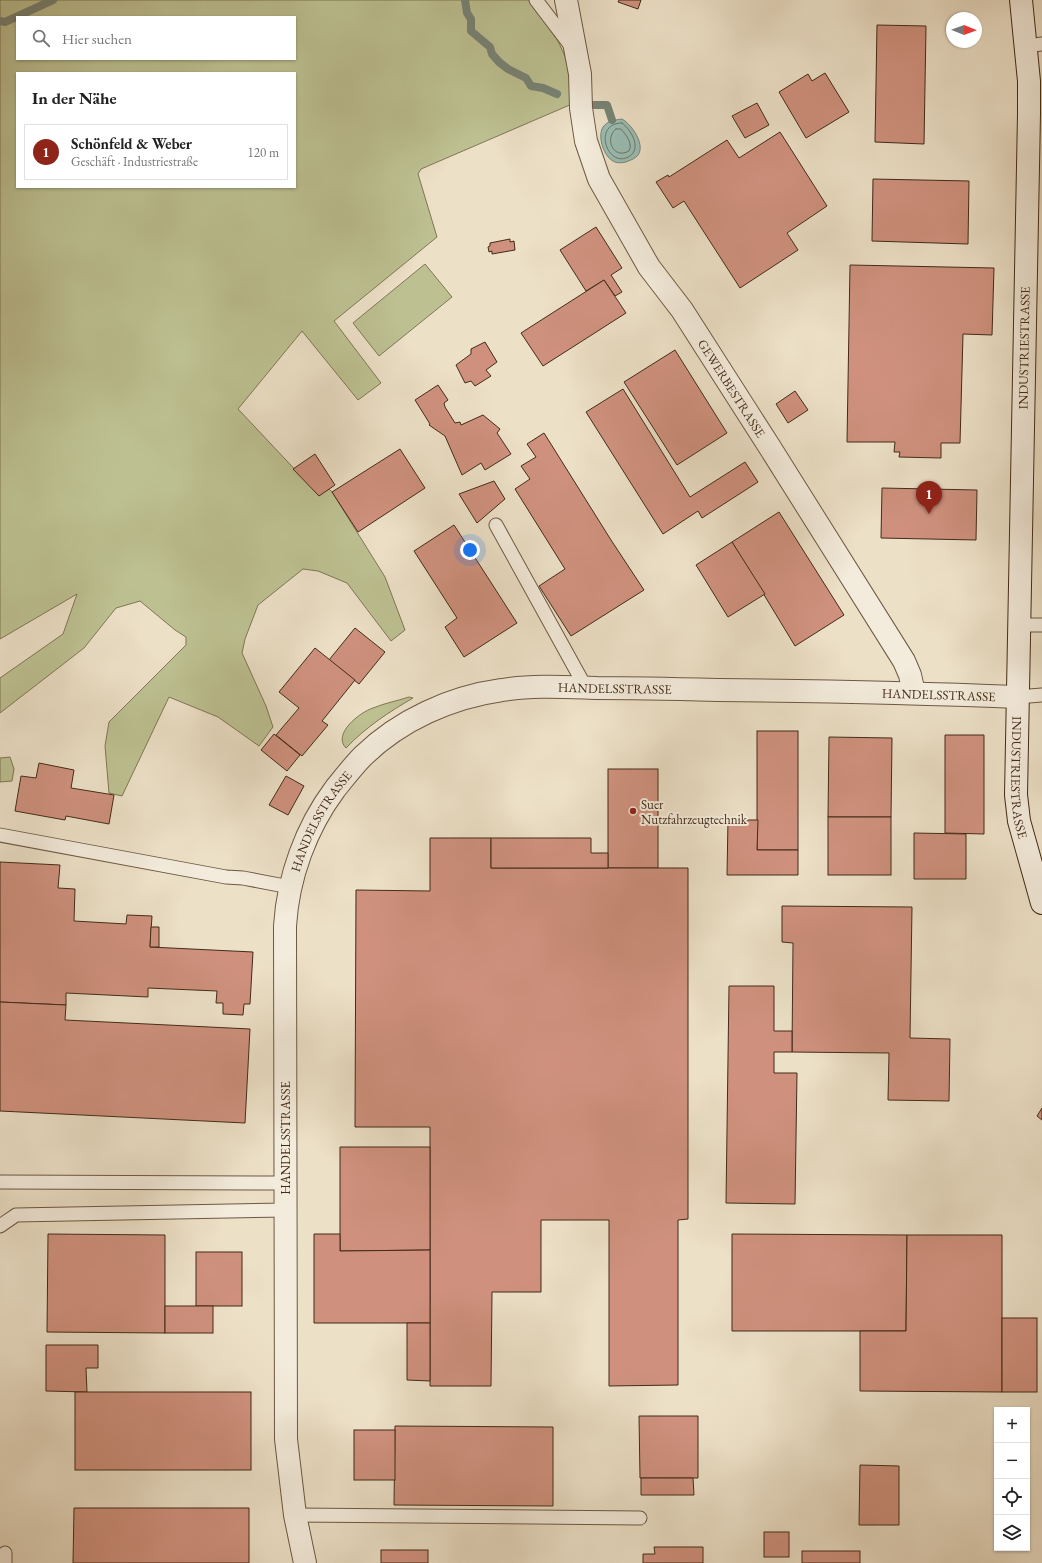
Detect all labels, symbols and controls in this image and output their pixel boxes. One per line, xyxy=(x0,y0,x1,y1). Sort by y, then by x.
north arrow xyxy=(946,12,982,48)
search box xyxy=(16,16,296,60)
icon: search xyxy=(30,27,52,49)
text: Hier suchen xyxy=(62,29,132,48)
text: In der Nähe xyxy=(32,87,117,109)
text: Schönfeld & Weber xyxy=(71,134,192,153)
text: 1 xyxy=(43,144,49,161)
text: 120 m xyxy=(248,144,279,161)
text: Geschäft · Industriestraße xyxy=(71,153,198,170)
street label: INDUSTRIESTRASSE xyxy=(1014,286,1034,410)
street label: GEWERBESTRASSE xyxy=(694,336,770,440)
pin: 1 xyxy=(916,481,942,514)
your location xyxy=(460,540,480,560)
street label: HANDELSSTRASSE xyxy=(558,678,672,697)
street label: HANDELSSTRASSE xyxy=(882,684,996,705)
street label: INDUSTRIESTRASSE xyxy=(1007,716,1032,840)
street label: HANDELSSTRASSE xyxy=(286,767,355,874)
place label: Suer Nutzfahrzeugtechnik xyxy=(641,796,748,828)
marker: Suer Nutzfahrzeugtechnik xyxy=(628,806,638,816)
street label: HANDELSSTRASSE xyxy=(277,1081,294,1195)
map controls xyxy=(994,1407,1030,1551)
button: + xyxy=(994,1407,1030,1443)
button: − xyxy=(994,1443,1030,1479)
button: locate xyxy=(994,1479,1030,1515)
button: layers xyxy=(994,1515,1030,1551)

